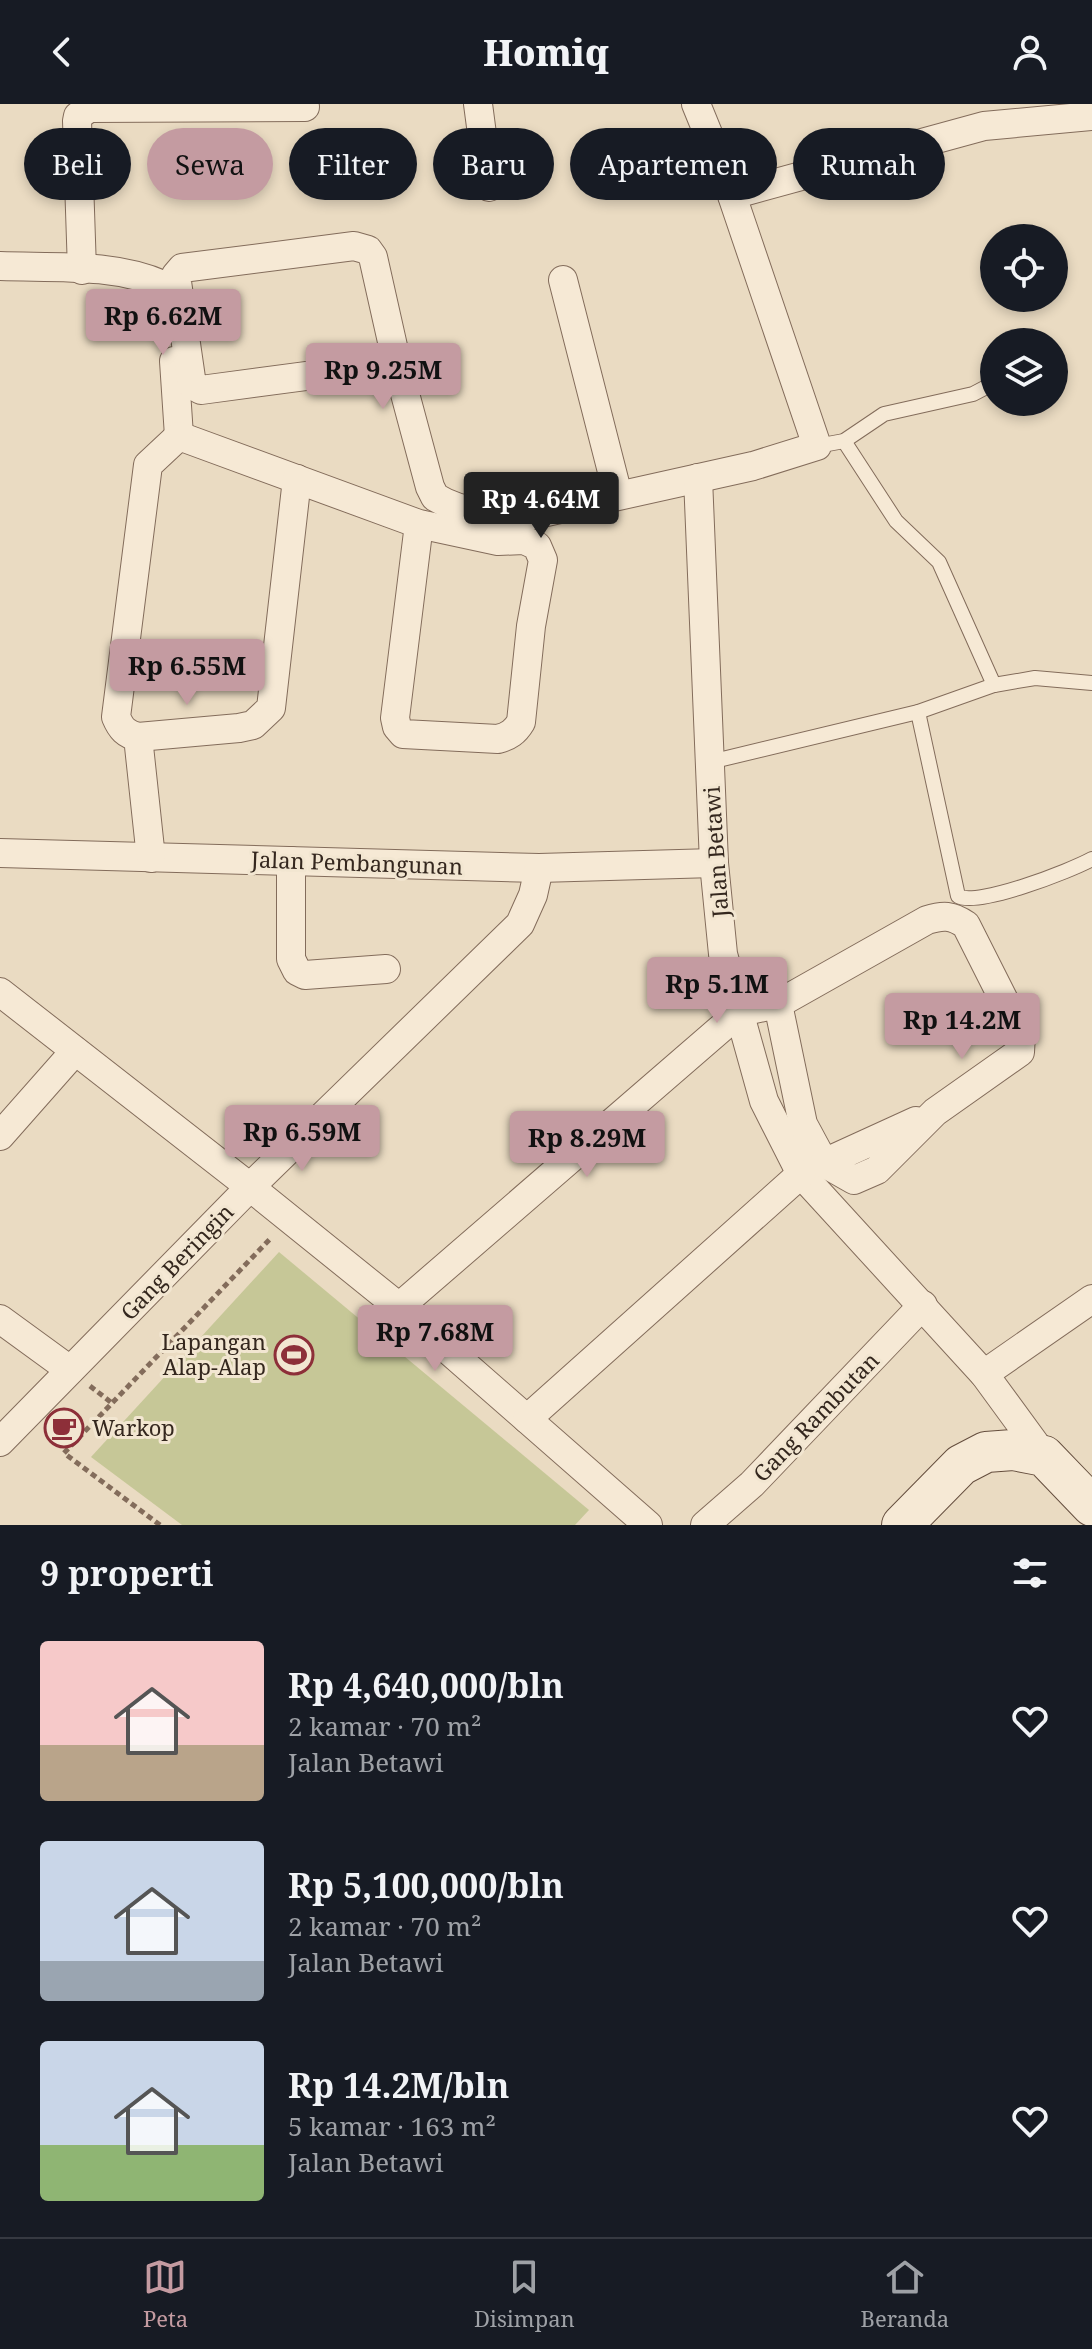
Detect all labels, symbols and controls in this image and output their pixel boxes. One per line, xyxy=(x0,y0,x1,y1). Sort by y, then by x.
text: Homiq xyxy=(483,28,609,77)
icon: back xyxy=(40,30,84,74)
icon: person xyxy=(1008,30,1052,74)
chip: Beli xyxy=(24,128,131,200)
chip: Sewa xyxy=(147,128,273,200)
chip: Filter xyxy=(289,128,417,200)
chip: Baru xyxy=(433,128,554,200)
chip: Apartemen xyxy=(570,128,777,200)
chip: Rumah xyxy=(793,128,945,200)
map controls xyxy=(980,224,1068,416)
button: locate xyxy=(980,224,1068,312)
pin: Rp 6.62M xyxy=(80,289,246,357)
text: Rp 6.62M xyxy=(104,297,222,333)
button: layers xyxy=(980,328,1068,416)
pin: Rp 9.25M xyxy=(300,343,466,411)
text: Rp 9.25M xyxy=(324,351,442,387)
pin: Rp 4.64M xyxy=(458,472,624,540)
text: Rp 4.64M xyxy=(482,480,600,516)
pin: Rp 6.55M xyxy=(104,639,270,707)
text: Rp 6.55M xyxy=(128,647,246,683)
street label: Jalan Betawi xyxy=(695,785,735,920)
street label: Jalan Pembangunan xyxy=(250,843,463,881)
pin: Rp 5.1M xyxy=(643,957,791,1025)
text: Rp 5.1M xyxy=(665,965,769,1001)
pin: Rp 14.2M xyxy=(879,993,1045,1061)
text: Rp 14.2M xyxy=(903,1001,1021,1037)
pin: Rp 6.59M xyxy=(219,1105,385,1173)
pin: Rp 8.29M xyxy=(504,1111,670,1179)
text: Rp 6.59M xyxy=(243,1113,361,1149)
text: Rp 8.29M xyxy=(528,1119,646,1155)
street label: Gang Beringin xyxy=(113,1197,239,1326)
pin: Rp 7.68M xyxy=(352,1305,518,1373)
text: Rp 7.68M xyxy=(376,1313,494,1349)
place label: Lapangan Alap-Alap xyxy=(161,1326,266,1381)
sports icon: Lapangan Alap-Alap xyxy=(273,1334,315,1376)
street label: Gang Rambutan xyxy=(746,1345,885,1488)
cafe icon: Warkop xyxy=(43,1407,85,1449)
place label: Warkop xyxy=(92,1412,175,1442)
text: 9 properti xyxy=(40,1550,214,1596)
icon: filters xyxy=(1008,1551,1052,1595)
text: Rp 4,640,000/bln xyxy=(288,1662,564,1708)
icon: home xyxy=(104,1673,200,1769)
icon: heart xyxy=(1008,1699,1052,1743)
text: 2 kamar · 70 m² xyxy=(288,1708,481,1744)
text: Jalan Betawi xyxy=(288,1744,444,1780)
text: Rp 5,100,000/bln xyxy=(288,1862,564,1908)
icon: home xyxy=(104,1873,200,1969)
icon: heart xyxy=(1008,1899,1052,1943)
text: 2 kamar · 70 m² xyxy=(288,1908,481,1944)
text: Jalan Betawi xyxy=(288,1944,444,1980)
text: Rp 14.2M/bln xyxy=(288,2062,509,2108)
icon: home xyxy=(104,2073,200,2169)
icon: heart xyxy=(1008,2099,1052,2143)
text: 5 kamar · 163 m² xyxy=(288,2108,496,2144)
text: Jalan Betawi xyxy=(288,2144,444,2180)
tab: Peta xyxy=(143,2255,188,2333)
tab: Disimpan xyxy=(474,2255,575,2333)
tab: Beranda xyxy=(861,2255,949,2333)

